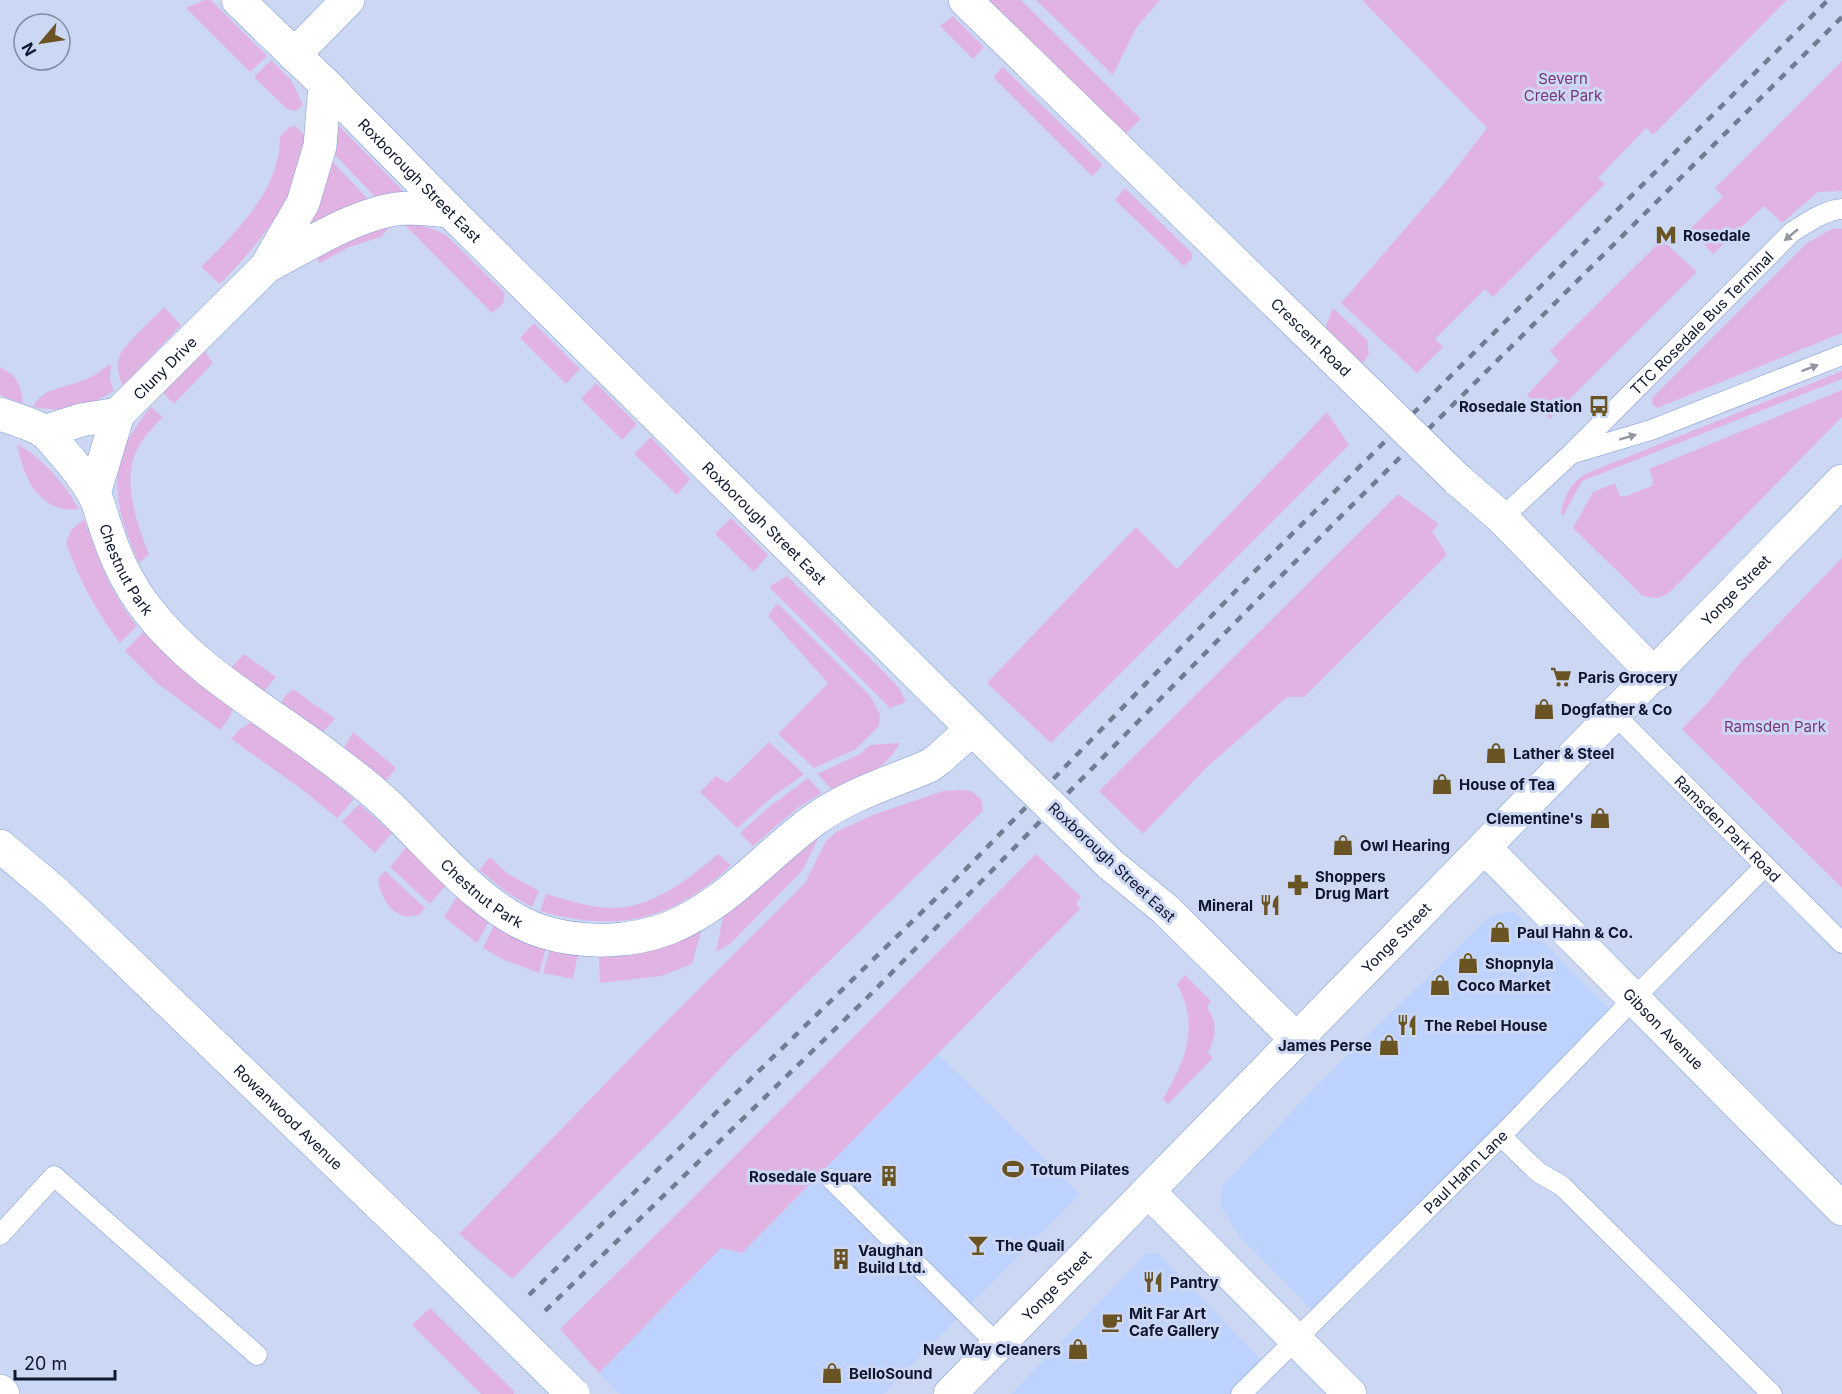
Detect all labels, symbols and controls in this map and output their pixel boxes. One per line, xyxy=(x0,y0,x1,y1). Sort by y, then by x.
north arrow xyxy=(12,12,72,72)
text: N xyxy=(17,39,41,59)
park label: Severn Creek Park xyxy=(1524,69,1603,105)
street label: Roxborough Street East xyxy=(354,114,485,246)
metro station icon: Rosedale xyxy=(1654,223,1678,247)
place label: Rosedale xyxy=(1683,226,1750,245)
one-way arrow xyxy=(1784,228,1799,241)
street label: TTC Rosedale Bus Terminal xyxy=(1626,247,1777,399)
street label: Crescent Road xyxy=(1267,294,1355,380)
street label: Cluny Drive xyxy=(129,332,200,403)
one-way arrow xyxy=(1801,362,1819,372)
bus stop icon: Rosedale Station xyxy=(1587,394,1611,418)
place label: Rosedale Station xyxy=(1459,397,1582,416)
one-way arrow xyxy=(1619,432,1637,441)
street label: Roxborough Street East xyxy=(699,457,831,588)
street label: Chestnut Park xyxy=(96,521,158,619)
street label: Yonge Street xyxy=(1697,551,1774,629)
supermarket icon: Paris Grocery xyxy=(1549,665,1573,689)
place label: Paris Grocery xyxy=(1578,668,1678,687)
shop icon: Dogfather & Co xyxy=(1532,697,1556,721)
place label: Dogfather & Co xyxy=(1561,700,1672,719)
park label: Ramsden Park xyxy=(1724,717,1827,736)
shop icon: Lather & Steel xyxy=(1484,741,1508,765)
place label: Lather & Steel xyxy=(1513,744,1614,763)
street label: Ramsden Park Road xyxy=(1671,771,1785,886)
shop icon: House of Tea xyxy=(1430,772,1454,796)
place label: House of Tea xyxy=(1459,775,1555,794)
street label: Roxborough Street East xyxy=(1045,798,1180,926)
shop icon: Clementine's xyxy=(1588,806,1612,830)
place label: Clementine's xyxy=(1486,809,1583,828)
shop icon: Owl Hearing xyxy=(1331,833,1355,857)
place label: Owl Hearing xyxy=(1360,836,1450,855)
street label: Chestnut Park xyxy=(437,855,527,932)
place label: Shoppers Drug Mart xyxy=(1315,867,1389,903)
pharmacy icon: Shoppers Drug Mart xyxy=(1286,873,1310,897)
restaurant icon: Mineral xyxy=(1258,893,1282,917)
place label: Mineral xyxy=(1198,896,1253,915)
street label: Yonge Street xyxy=(1357,898,1435,977)
shop icon: Paul Hahn & Co. xyxy=(1488,920,1512,944)
place label: Paul Hahn & Co. xyxy=(1517,923,1633,942)
shop icon: Shopnyla xyxy=(1456,951,1480,975)
place label: Shopnyla xyxy=(1485,954,1554,973)
shop icon: Coco Market xyxy=(1428,973,1452,997)
place label: Coco Market xyxy=(1457,976,1551,995)
street label: Gibson Avenue xyxy=(1619,984,1708,1073)
restaurant icon: The Rebel House xyxy=(1395,1013,1419,1037)
place label: The Rebel House xyxy=(1424,1016,1548,1035)
shop icon: James Perse xyxy=(1377,1033,1401,1057)
place label: James Perse xyxy=(1278,1036,1372,1055)
street label: Rowanwood Avenue xyxy=(230,1060,347,1174)
street label: Paul Hahn Lane xyxy=(1419,1126,1511,1217)
sports icon: Totum Pilates xyxy=(1001,1157,1025,1181)
place label: Totum Pilates xyxy=(1030,1160,1129,1179)
building icon: Rosedale Square xyxy=(877,1164,901,1188)
place label: Rosedale Square xyxy=(749,1167,872,1186)
bar icon: The Quail xyxy=(966,1233,990,1257)
place label: The Quail xyxy=(995,1236,1065,1255)
place label: Vaughan Build Ltd. xyxy=(858,1241,926,1277)
street label: Yonge Street xyxy=(1017,1246,1095,1325)
building icon: Vaughan Build Ltd. xyxy=(829,1247,853,1271)
restaurant icon: Pantry xyxy=(1141,1270,1165,1294)
place label: Pantry xyxy=(1170,1273,1218,1292)
place label: Mit Far Art Cafe Gallery xyxy=(1129,1304,1219,1340)
cafe icon: Mit Far Art Cafe Gallery xyxy=(1100,1310,1124,1334)
shop icon: New Way Cleaners xyxy=(1066,1337,1090,1361)
place label: New Way Cleaners xyxy=(923,1340,1061,1359)
scale bar xyxy=(15,1343,116,1381)
text: 20 m xyxy=(24,1353,67,1374)
shop icon: BelloSound xyxy=(820,1361,844,1385)
place label: BelloSound xyxy=(849,1364,932,1383)

